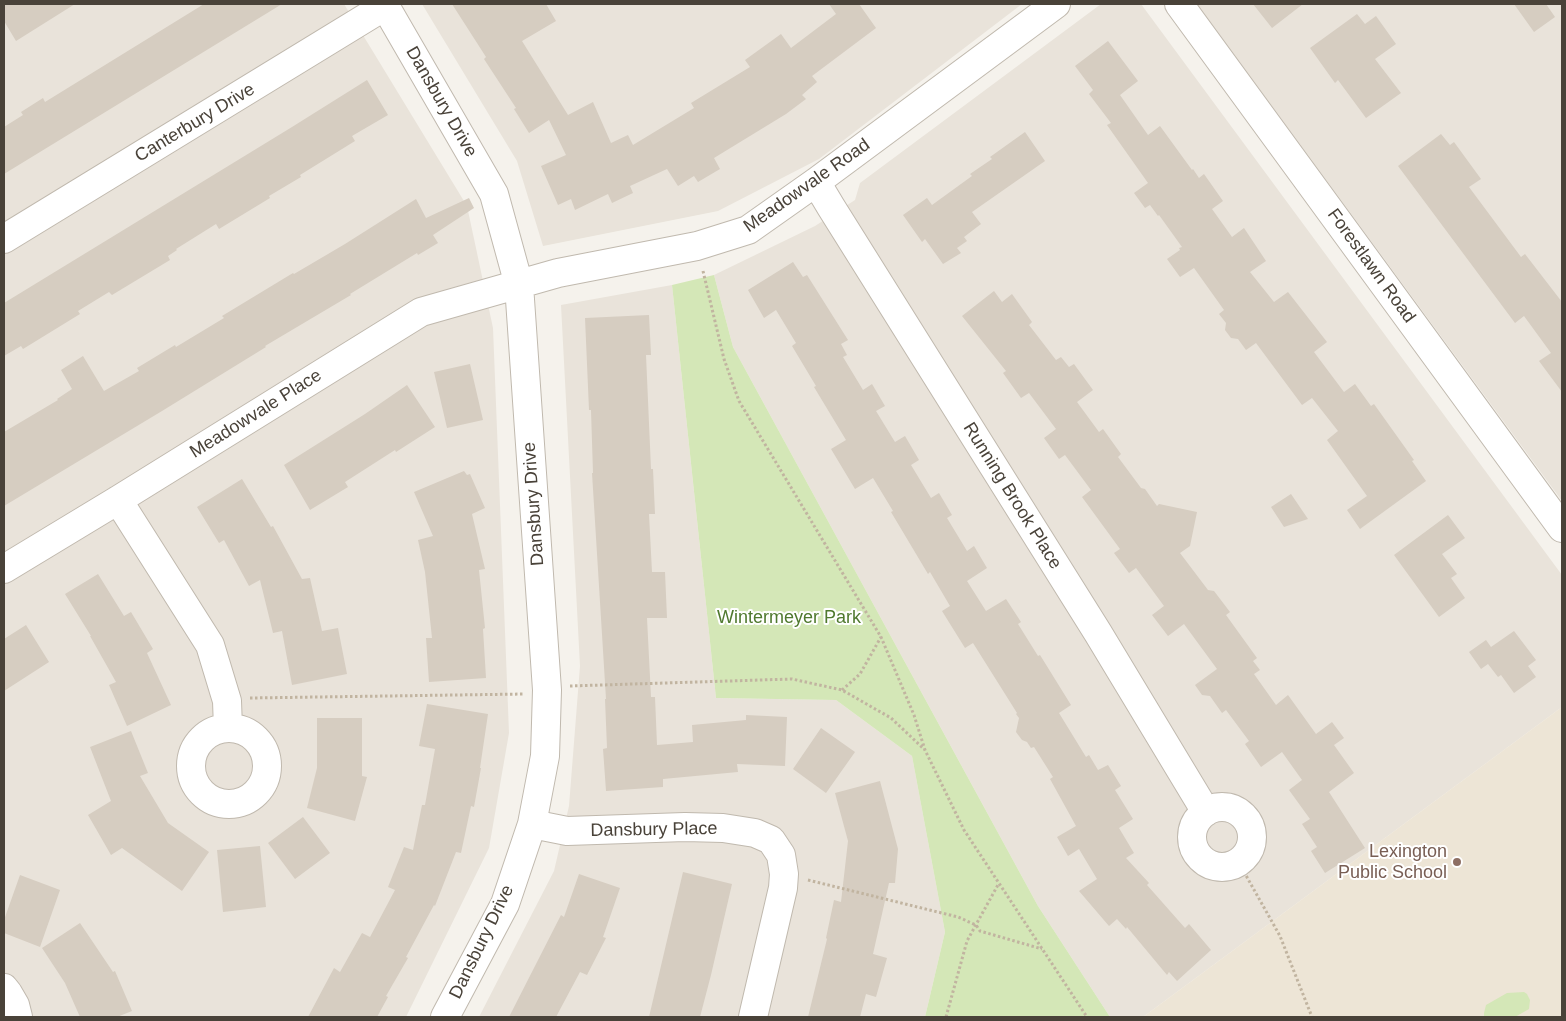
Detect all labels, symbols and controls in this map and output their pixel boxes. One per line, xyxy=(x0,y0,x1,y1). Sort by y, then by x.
street label: Dansbury Drive xyxy=(401,43,481,161)
street label: Canterbury Drive xyxy=(131,79,259,167)
street label: Meadowvale Road xyxy=(740,134,874,238)
street label: Forestlawn Road xyxy=(1322,205,1420,327)
street label: Meadowvale Place xyxy=(186,365,326,463)
street label: Running Brook Place xyxy=(958,419,1066,573)
street label: Dansbury Drive xyxy=(519,441,549,567)
park label: Wintermeyer Park xyxy=(717,607,861,629)
street label: Dansbury Place xyxy=(590,818,718,842)
place label: Lexington Public School xyxy=(1338,841,1447,884)
marker: Lexington Public School xyxy=(1451,856,1463,868)
street label: Dansbury Drive xyxy=(445,882,519,1002)

